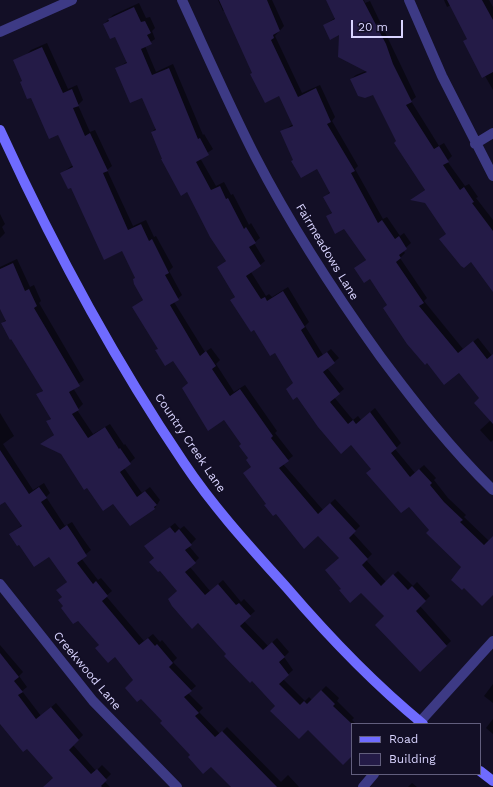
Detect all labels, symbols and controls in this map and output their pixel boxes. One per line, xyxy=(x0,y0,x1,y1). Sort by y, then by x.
scale bar xyxy=(353,12,405,38)
text: 20 m xyxy=(358,20,388,34)
street label: Fairmeadows Lane xyxy=(293,201,361,303)
street label: Country Creek Lane xyxy=(151,391,229,495)
street label: Creekwood Lane xyxy=(50,629,124,713)
legend xyxy=(351,723,481,775)
text: Road xyxy=(389,732,418,746)
text: Building xyxy=(389,752,436,766)

